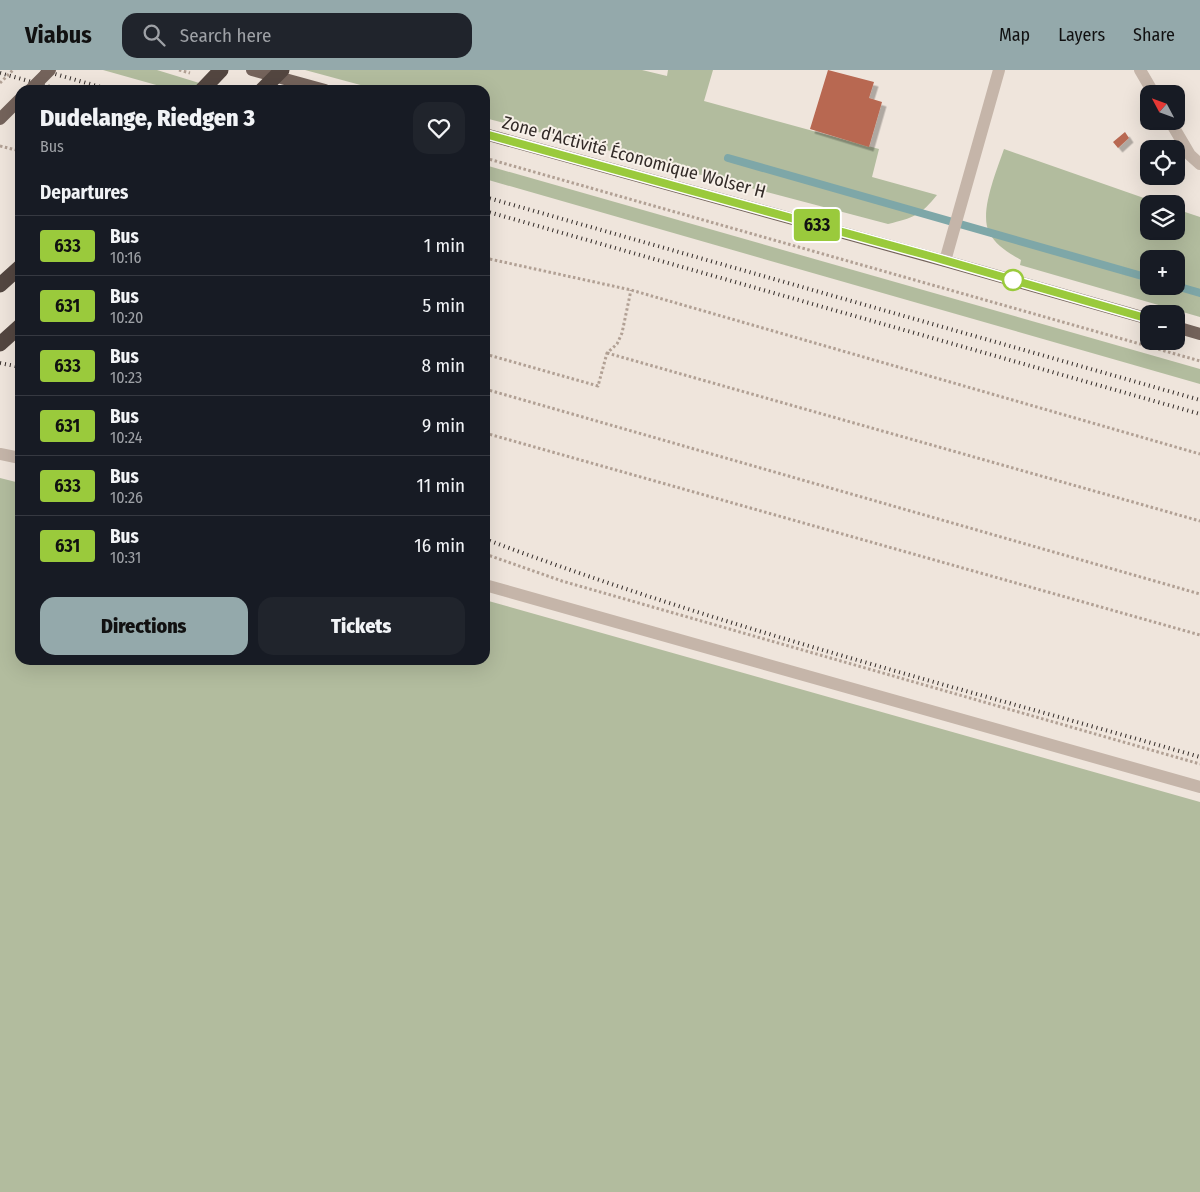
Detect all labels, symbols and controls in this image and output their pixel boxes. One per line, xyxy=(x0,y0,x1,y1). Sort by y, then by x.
search box xyxy=(122,13,472,58)
text: Viabus xyxy=(25,21,92,49)
icon: search xyxy=(140,21,168,49)
text: Search here xyxy=(180,24,271,47)
text: Map xyxy=(999,24,1030,46)
text: Layers xyxy=(1058,24,1105,46)
text: Share xyxy=(1133,24,1175,46)
north arrow xyxy=(1140,85,1185,130)
map controls xyxy=(1140,85,1185,350)
button: heart xyxy=(413,102,465,154)
text: Dudelange, Riedgen 3 xyxy=(40,104,255,132)
street label: Zone d'Activité Économique Wolser H xyxy=(500,110,768,203)
text: Bus xyxy=(40,137,64,156)
button: locate xyxy=(1140,140,1185,185)
text: Departures xyxy=(40,181,128,204)
button: layers xyxy=(1140,195,1185,240)
line badge: 633 xyxy=(788,209,846,241)
text: 633 xyxy=(804,214,830,236)
text: Bus xyxy=(110,225,139,248)
text: 1 min xyxy=(424,234,465,257)
text: 633 xyxy=(54,235,81,257)
text: 10:16 xyxy=(110,248,142,267)
button: + xyxy=(1140,250,1185,295)
unlabelled marker xyxy=(1002,269,1024,291)
text: Bus xyxy=(110,285,139,308)
text: 5 min xyxy=(422,294,465,317)
text: 631 xyxy=(55,295,80,317)
button: − xyxy=(1140,305,1185,350)
text: 10:20 xyxy=(110,308,143,327)
text: Bus xyxy=(110,345,139,368)
text: 8 min xyxy=(422,354,465,377)
text: 633 xyxy=(54,355,81,377)
text: 10:23 xyxy=(110,368,142,387)
text: Bus xyxy=(110,405,139,428)
text: 9 min xyxy=(422,414,465,437)
text: 631 xyxy=(55,415,80,437)
text: 10:24 xyxy=(110,428,142,447)
text: Bus xyxy=(110,465,139,488)
text: 11 min xyxy=(417,474,465,497)
text: 633 xyxy=(54,475,81,497)
text: 10:26 xyxy=(110,488,143,507)
text: Bus xyxy=(110,525,139,548)
text: 16 min xyxy=(414,534,465,557)
text: 631 xyxy=(55,535,80,557)
text: 10:31 xyxy=(110,548,141,567)
button: Directions xyxy=(40,597,248,655)
button: Tickets xyxy=(258,597,465,655)

